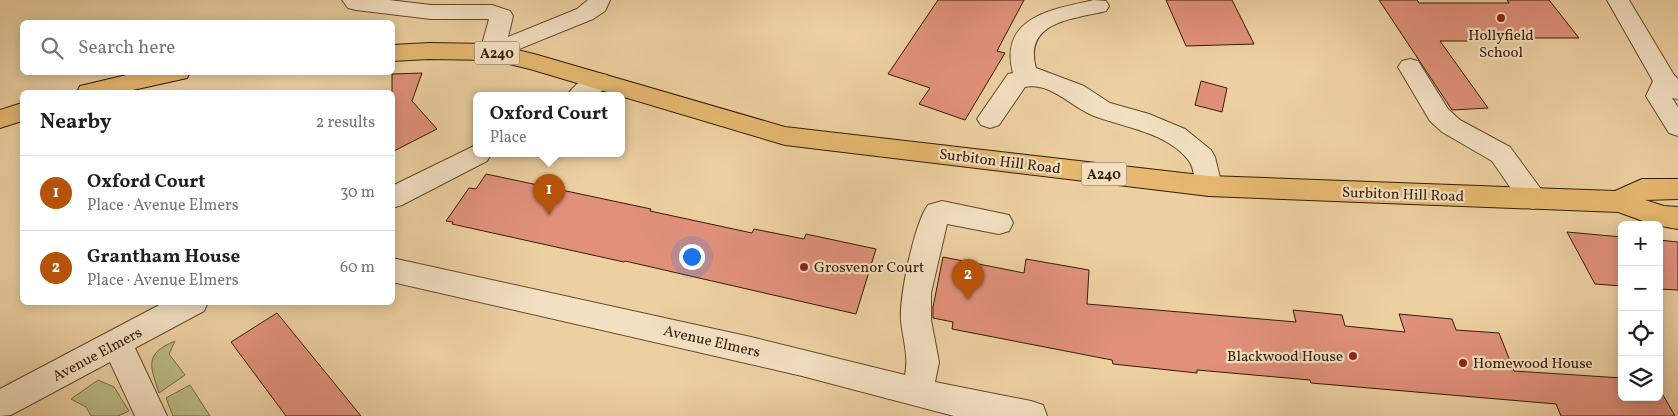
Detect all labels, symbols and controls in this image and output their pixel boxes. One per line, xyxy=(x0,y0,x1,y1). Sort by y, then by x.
marker: Hollyfield School xyxy=(1495,12,1507,24)
search box xyxy=(20,20,395,75)
place label: Hollyfield School xyxy=(1468,26,1534,64)
icon: search xyxy=(38,34,66,62)
text: Search here xyxy=(78,35,175,61)
road number: A240 xyxy=(474,42,520,64)
popup xyxy=(473,92,625,157)
text: Oxford Court xyxy=(490,101,608,127)
text: Nearby xyxy=(40,108,111,137)
text: 2 results xyxy=(316,112,375,134)
text: Place xyxy=(490,127,527,149)
street label: Surbiton Hill Road xyxy=(938,145,1062,180)
road number: A240 xyxy=(1082,162,1126,185)
text: Oxford Court xyxy=(87,169,205,195)
pin: 1 xyxy=(533,174,565,215)
text: 1 xyxy=(53,182,59,204)
text: 30 m xyxy=(340,182,375,204)
street label: Surbiton Hill Road xyxy=(1341,183,1465,208)
text: Place · Avenue Elmers xyxy=(87,195,239,217)
map controls xyxy=(1618,221,1663,401)
button: + xyxy=(1618,221,1663,266)
text: Grantham House xyxy=(87,244,240,270)
your location xyxy=(679,244,705,270)
text: 2 xyxy=(52,257,60,279)
text: 60 m xyxy=(340,257,375,279)
place label: Grosvenor Court xyxy=(814,258,924,279)
pin: 2 xyxy=(952,259,984,300)
marker: Grosvenor Court xyxy=(798,261,810,273)
button: − xyxy=(1618,266,1663,311)
text: Place · Avenue Elmers xyxy=(87,270,239,292)
button: locate xyxy=(1618,311,1663,356)
street label: Avenue Elmers xyxy=(661,321,762,364)
street label: Avenue Elmers xyxy=(49,323,146,388)
place label: Blackwood House xyxy=(1227,347,1343,368)
marker: Blackwood House xyxy=(1347,350,1359,362)
place label: Homewood House xyxy=(1473,354,1593,375)
button: layers xyxy=(1618,356,1663,401)
marker: Homewood House xyxy=(1457,357,1469,369)

